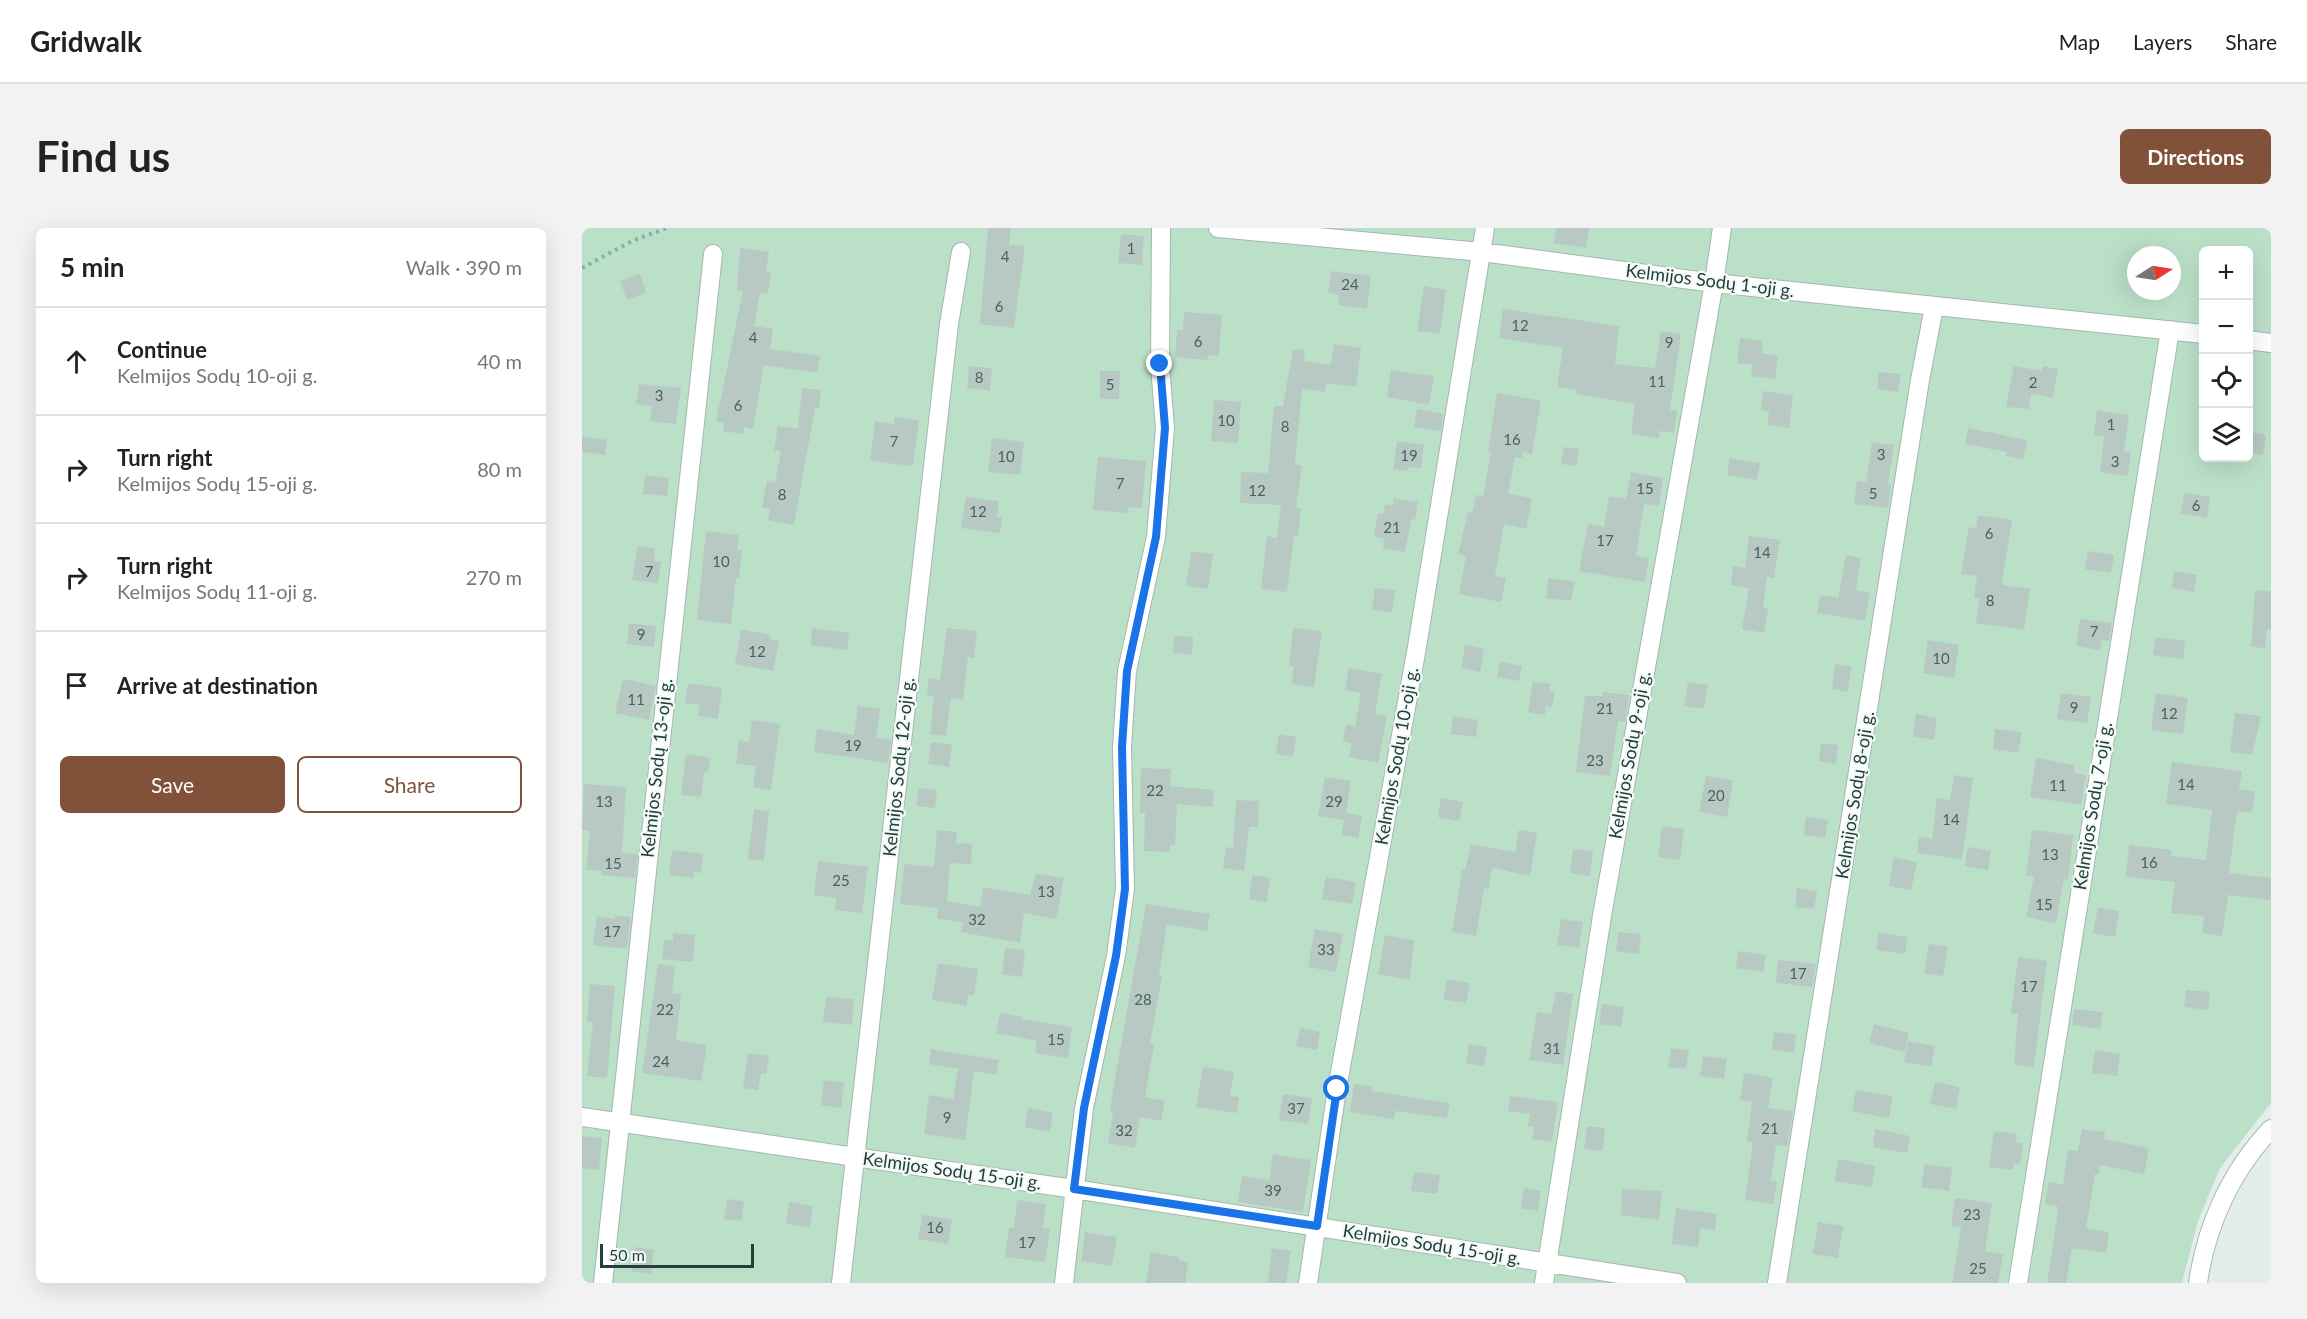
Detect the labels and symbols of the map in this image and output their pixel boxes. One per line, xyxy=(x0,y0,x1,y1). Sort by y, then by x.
house number: 1 xyxy=(1127,239,1135,257)
north arrow xyxy=(2127,246,2181,300)
house number: 4 xyxy=(1001,247,1010,265)
street label: Kelmijos Sodų 1-oji g. xyxy=(1624,259,1796,301)
house number: 24 xyxy=(1341,275,1359,293)
house number: 6 xyxy=(995,297,1004,315)
house number: 12 xyxy=(1511,316,1529,334)
house number: 4 xyxy=(749,328,758,346)
house number: 6 xyxy=(1194,332,1203,350)
house number: 9 xyxy=(1665,333,1673,351)
route end xyxy=(1146,350,1172,376)
house number: 8 xyxy=(975,368,983,386)
house number: 11 xyxy=(1648,372,1666,390)
house number: 2 xyxy=(2029,373,2037,391)
house number: 5 xyxy=(1106,375,1114,393)
house number: 3 xyxy=(655,386,663,404)
house number: 6 xyxy=(734,396,743,414)
house number: 10 xyxy=(1217,411,1235,429)
house number: 1 xyxy=(2107,415,2115,433)
house number: 8 xyxy=(1281,417,1289,435)
house number: 16 xyxy=(1503,430,1521,448)
house number: 7 xyxy=(890,432,899,450)
house number: 3 xyxy=(1877,445,1885,463)
house number: 19 xyxy=(1400,446,1418,464)
house number: 10 xyxy=(997,447,1015,465)
house number: 3 xyxy=(2111,452,2119,470)
house number: 7 xyxy=(1116,474,1125,492)
house number: 15 xyxy=(1636,479,1654,497)
house number: 12 xyxy=(1248,481,1266,499)
house number: 5 xyxy=(1869,484,1877,502)
house number: 8 xyxy=(778,485,786,503)
house number: 6 xyxy=(2192,496,2201,514)
house number: 12 xyxy=(969,502,987,520)
house number: 21 xyxy=(1383,518,1401,536)
house number: 6 xyxy=(1985,524,1994,542)
house number: 17 xyxy=(1596,531,1614,549)
house number: 14 xyxy=(1753,543,1771,561)
house number: 10 xyxy=(712,552,730,570)
house number: 7 xyxy=(645,562,654,580)
house number: 8 xyxy=(1986,591,1994,609)
house number: 7 xyxy=(2090,622,2099,640)
house number: 9 xyxy=(637,625,645,643)
house number: 12 xyxy=(748,642,766,660)
house number: 10 xyxy=(1932,649,1950,667)
street label: Kelmijos Sodų 10-oji g. xyxy=(1370,665,1423,847)
street label: Kelmijos Sodų 9-oji g. xyxy=(1603,669,1655,840)
street label: Kelmijos Sodų 12-oji g. xyxy=(878,676,918,858)
street label: Kelmijos Sodų 13-oji g. xyxy=(636,677,676,859)
house number: 11 xyxy=(627,690,645,708)
house number: 9 xyxy=(2070,698,2078,716)
house number: 21 xyxy=(1596,699,1614,717)
house number: 12 xyxy=(2160,704,2178,722)
street label: Kelmijos Sodų 8-oji g. xyxy=(1830,709,1878,880)
street label: Kelmijos Sodų 7-oji g. xyxy=(2068,720,2116,891)
house number: 19 xyxy=(844,736,862,754)
house number: 23 xyxy=(1586,751,1604,769)
house number: 14 xyxy=(2177,775,2195,793)
house number: 11 xyxy=(2049,776,2067,794)
house number: 22 xyxy=(1146,781,1164,799)
house number: 20 xyxy=(1707,786,1725,804)
house number: 13 xyxy=(595,792,613,810)
house number: 29 xyxy=(1325,792,1343,810)
house number: 14 xyxy=(1942,810,1960,828)
house number: 13 xyxy=(2041,845,2059,863)
house number: 16 xyxy=(2140,853,2158,871)
house number: 15 xyxy=(604,854,622,872)
house number: 25 xyxy=(832,871,850,889)
house number: 13 xyxy=(1037,882,1055,900)
house number: 15 xyxy=(2035,895,2053,913)
house number: 32 xyxy=(968,910,986,928)
house number: 17 xyxy=(603,922,621,940)
house number: 33 xyxy=(1317,940,1335,958)
house number: 17 xyxy=(1789,964,1807,982)
house number: 17 xyxy=(2020,977,2038,995)
house number: 28 xyxy=(1134,990,1152,1008)
house number: 22 xyxy=(656,1000,674,1018)
house number: 15 xyxy=(1047,1030,1065,1048)
house number: 31 xyxy=(1543,1039,1561,1057)
house number: 24 xyxy=(652,1052,670,1070)
route start xyxy=(1323,1075,1349,1101)
house number: 37 xyxy=(1287,1099,1305,1117)
house number: 9 xyxy=(943,1108,951,1126)
house number: 21 xyxy=(1761,1119,1779,1137)
house number: 32 xyxy=(1115,1121,1133,1139)
street label: Kelmijos Sodų 15-oji g. xyxy=(861,1147,1043,1193)
house number: 39 xyxy=(1264,1181,1282,1199)
house number: 23 xyxy=(1963,1205,1981,1223)
house number: 16 xyxy=(926,1218,944,1236)
street label: Kelmijos Sodų 15-oji g. xyxy=(1341,1219,1523,1269)
house number: 17 xyxy=(1018,1233,1036,1251)
scale bar xyxy=(600,1241,754,1268)
house number: 25 xyxy=(1969,1259,1987,1277)

